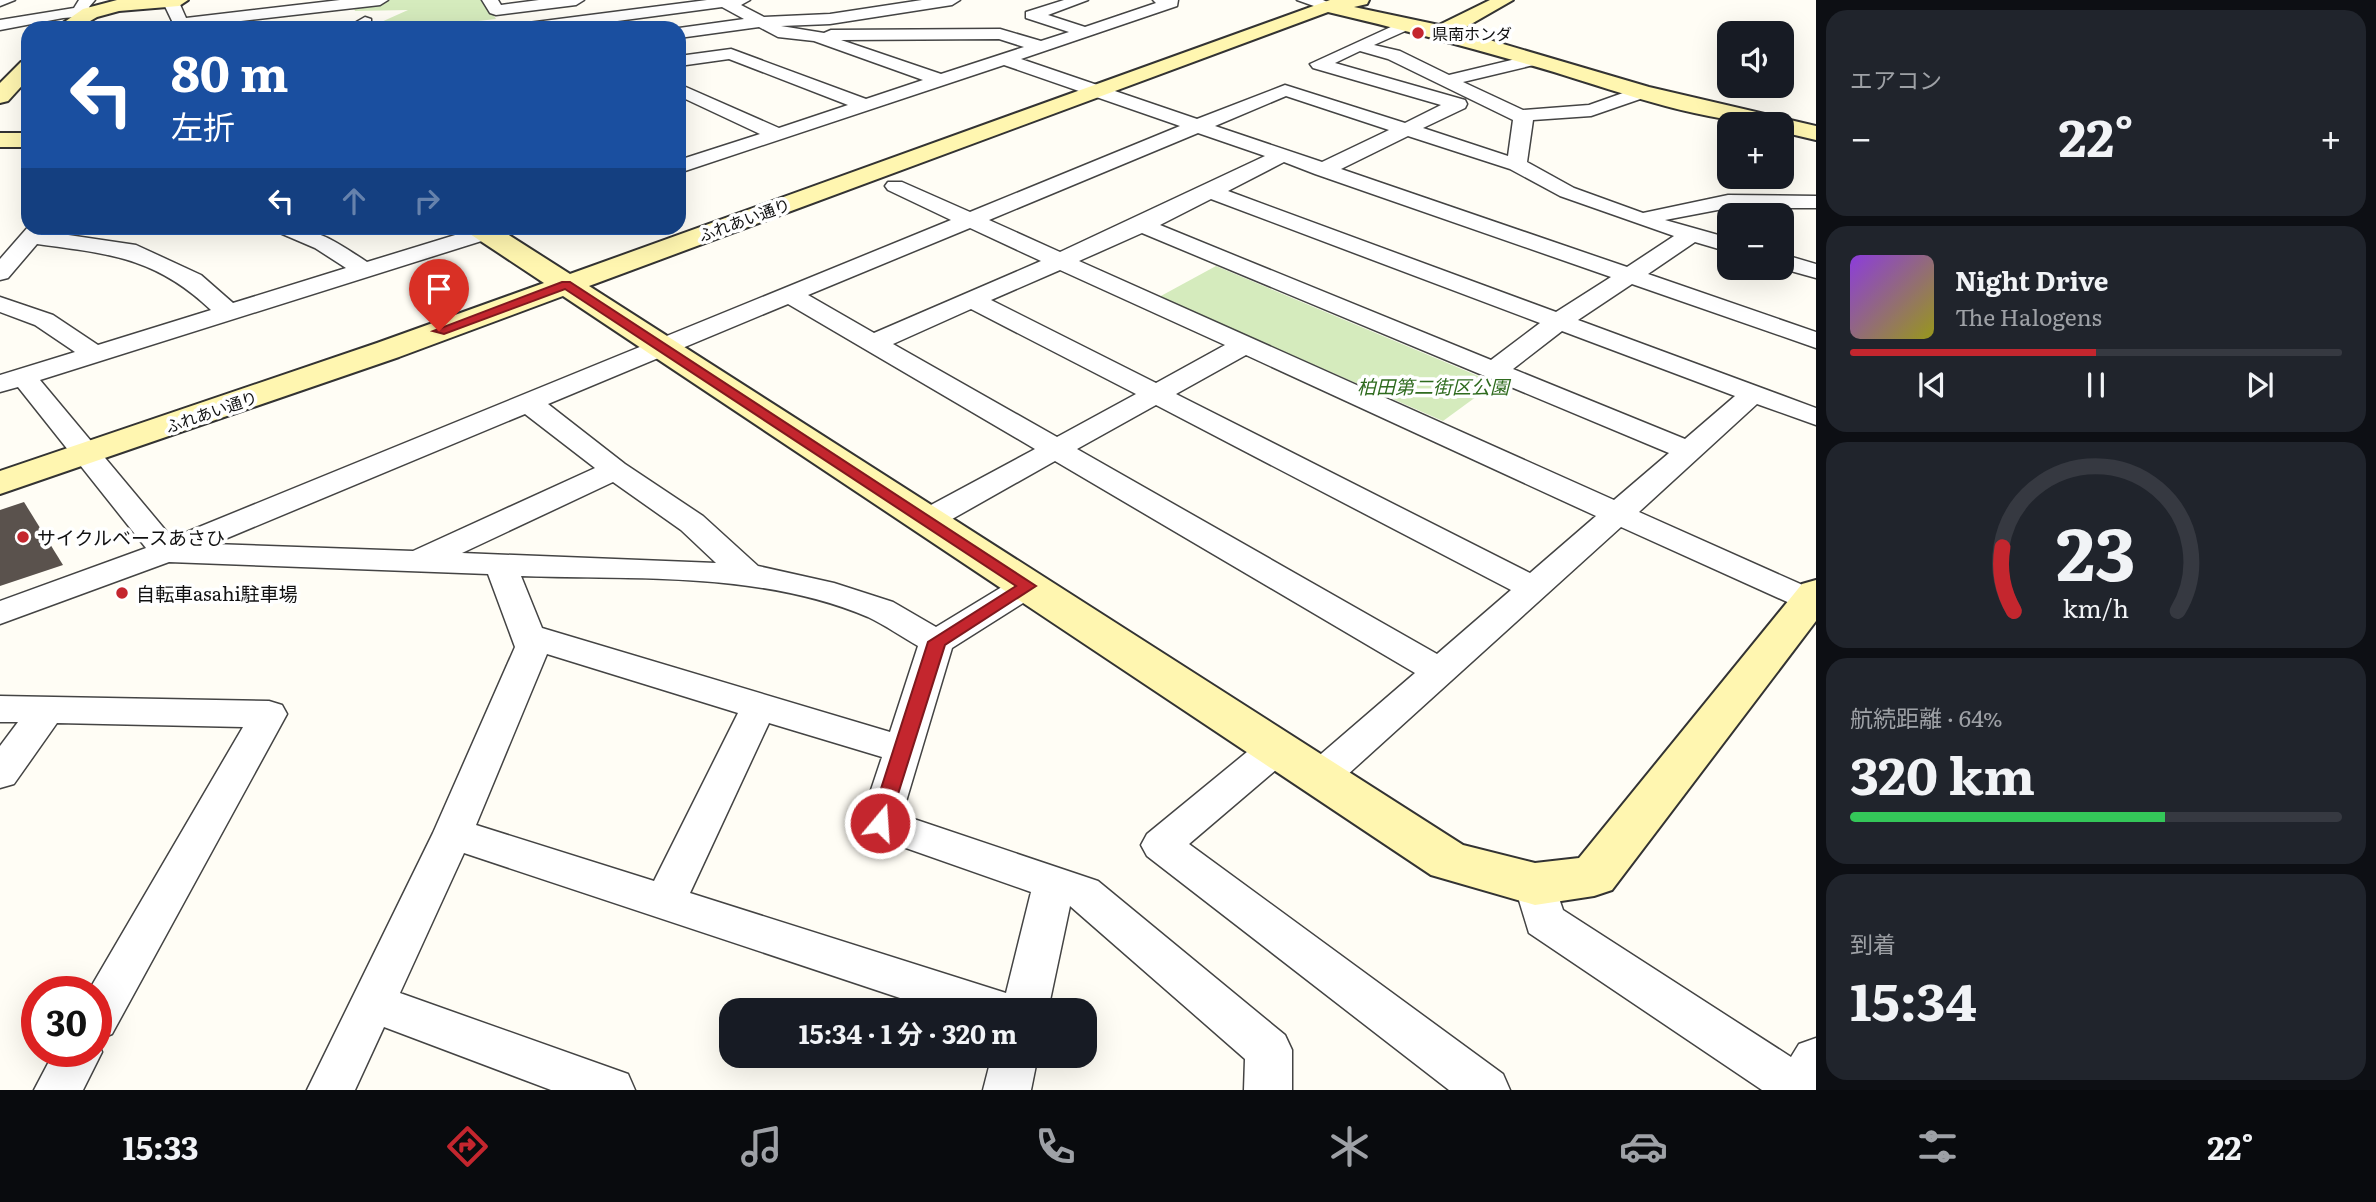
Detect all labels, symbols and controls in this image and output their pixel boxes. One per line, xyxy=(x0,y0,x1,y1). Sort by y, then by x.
place label: 県南ホンダ xyxy=(1432,21,1512,45)
map controls xyxy=(1717,21,1794,280)
button: sound xyxy=(1717,21,1794,98)
marker: 県南ホンダ xyxy=(1410,25,1426,41)
text: 80 m xyxy=(171,34,289,107)
icon: left xyxy=(56,49,147,140)
text: エアコン xyxy=(1850,62,1942,96)
text: 22° xyxy=(2058,96,2134,173)
text: 左折 xyxy=(171,101,235,149)
text: − xyxy=(1850,107,1872,164)
text: + xyxy=(2320,107,2342,164)
button: + xyxy=(1717,112,1794,189)
icon: left xyxy=(262,182,300,220)
icon: ahead xyxy=(335,182,373,220)
icon: right xyxy=(408,182,446,220)
street label: ふれあい通り xyxy=(695,191,793,247)
button: − xyxy=(1717,203,1794,280)
pin xyxy=(409,259,469,331)
text: Night Drive xyxy=(1955,260,2109,299)
icon: arrive xyxy=(420,270,458,308)
text: The Halogens xyxy=(1955,299,2102,333)
icon: previous xyxy=(1913,366,1951,404)
icon: pause xyxy=(2077,366,2115,404)
icon: next xyxy=(2241,366,2279,404)
park label: 柏田第二街区公園 xyxy=(1357,372,1512,400)
street label: ふれあい通り xyxy=(162,384,260,438)
text: 23 xyxy=(2056,495,2136,603)
place label: サイクルベースあさひ xyxy=(37,523,225,551)
marker: サイクルベースあさひ xyxy=(15,529,31,545)
place label: 自転車asahi駐車場 xyxy=(136,579,298,607)
marker: 自転車asahi駐車場 xyxy=(114,585,130,601)
text: km/h xyxy=(2063,589,2129,626)
text: 航続距離 · 64% xyxy=(1850,700,2003,734)
text: 320 km xyxy=(1850,734,2035,811)
position arrow xyxy=(843,786,917,860)
text: 到着 xyxy=(1850,926,1896,960)
text: 15:34 xyxy=(1850,960,1977,1037)
speed limit sign: 30 xyxy=(21,976,112,1067)
text: 15:34 · 1 分 · 320 m xyxy=(799,1013,1017,1052)
text: 15:33 xyxy=(122,1122,199,1170)
icon: directions xyxy=(443,1122,492,1171)
icon: music xyxy=(737,1122,786,1171)
icon: phone xyxy=(1031,1122,1080,1171)
icon: climate xyxy=(1325,1122,1374,1171)
icon: car xyxy=(1619,1122,1668,1171)
icon: filters xyxy=(1913,1122,1962,1171)
text: 22° xyxy=(2207,1122,2253,1170)

